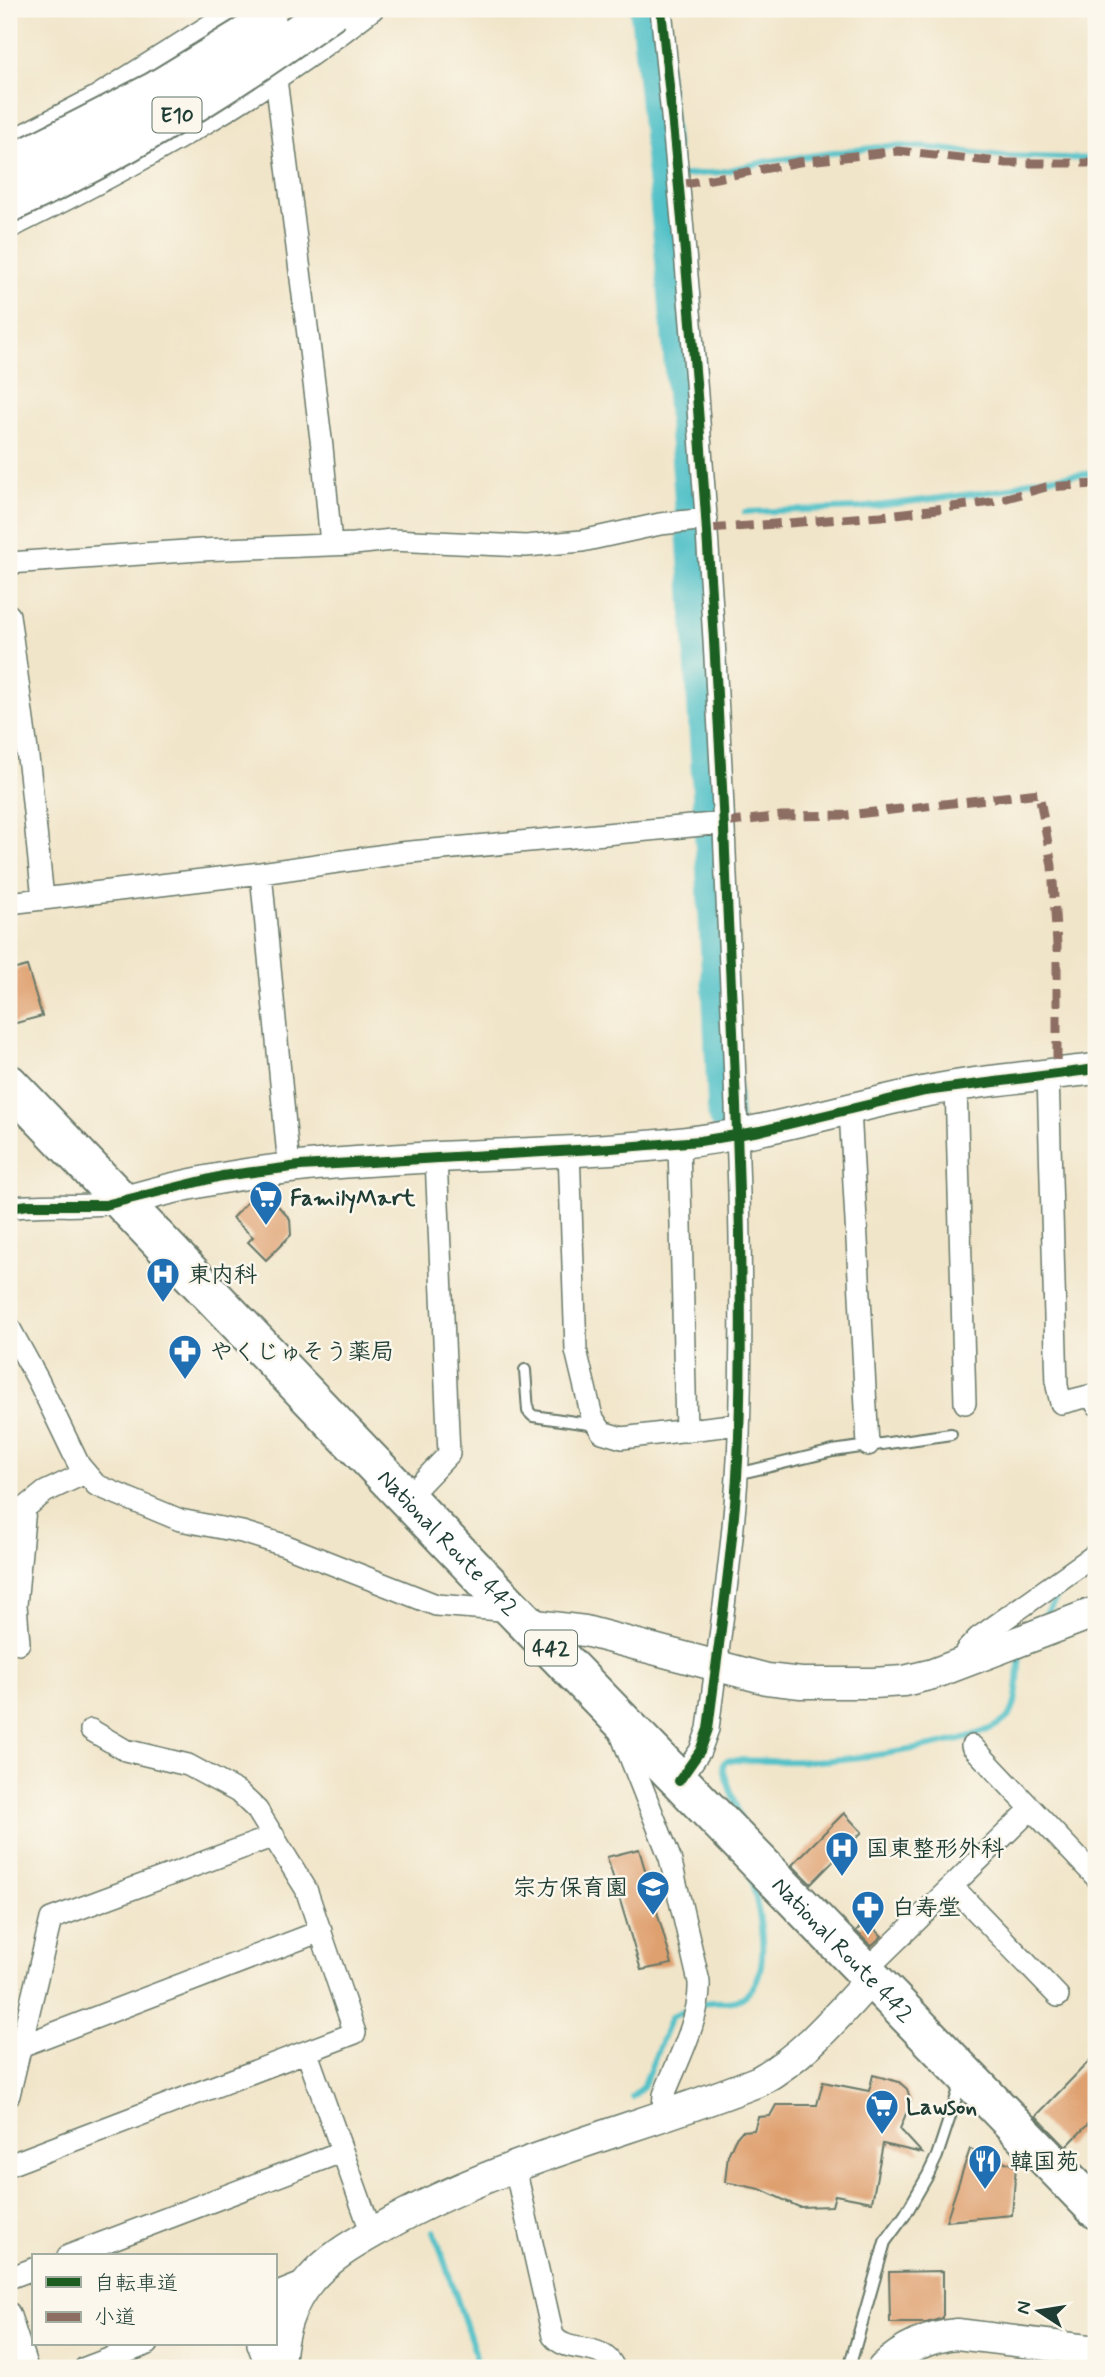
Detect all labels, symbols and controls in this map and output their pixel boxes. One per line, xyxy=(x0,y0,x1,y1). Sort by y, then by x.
road number: E10 xyxy=(152,97,202,132)
supermarket icon: FamilyMart xyxy=(247,1178,285,1227)
place label: FamilyMart xyxy=(290,1184,416,1214)
hospital icon: 東内科 xyxy=(144,1255,182,1304)
place label: 東内科 xyxy=(188,1261,257,1291)
pharmacy icon: やくじゅそう薬局 xyxy=(166,1332,204,1381)
place label: やくじゅそう薬局 xyxy=(210,1338,394,1368)
street label: National Route 442 xyxy=(370,1464,525,1623)
road number: 442 xyxy=(525,1630,577,1666)
hospital icon: 国東整形外科 xyxy=(823,1829,861,1878)
place label: 国東整形外科 xyxy=(866,1835,1004,1865)
school or university icon: 宗方保育園 xyxy=(634,1868,672,1917)
street label: National Route 442 xyxy=(764,1871,920,2030)
place label: 宗方保育園 xyxy=(513,1874,628,1904)
pharmacy icon: 白寿堂 xyxy=(849,1888,887,1937)
place label: 白寿堂 xyxy=(892,1894,961,1924)
supermarket icon: Lawson xyxy=(863,2087,901,2136)
place label: Lawson xyxy=(906,2093,977,2123)
restaurant icon: 韓国苑 xyxy=(966,2142,1004,2191)
place label: 韓国苑 xyxy=(1010,2148,1079,2178)
legend xyxy=(32,2254,276,2346)
text: 自転車道 xyxy=(94,2270,178,2298)
north arrow xyxy=(1004,2276,1074,2346)
text: N xyxy=(1010,2299,1037,2317)
text: 小道 xyxy=(94,2304,136,2332)

